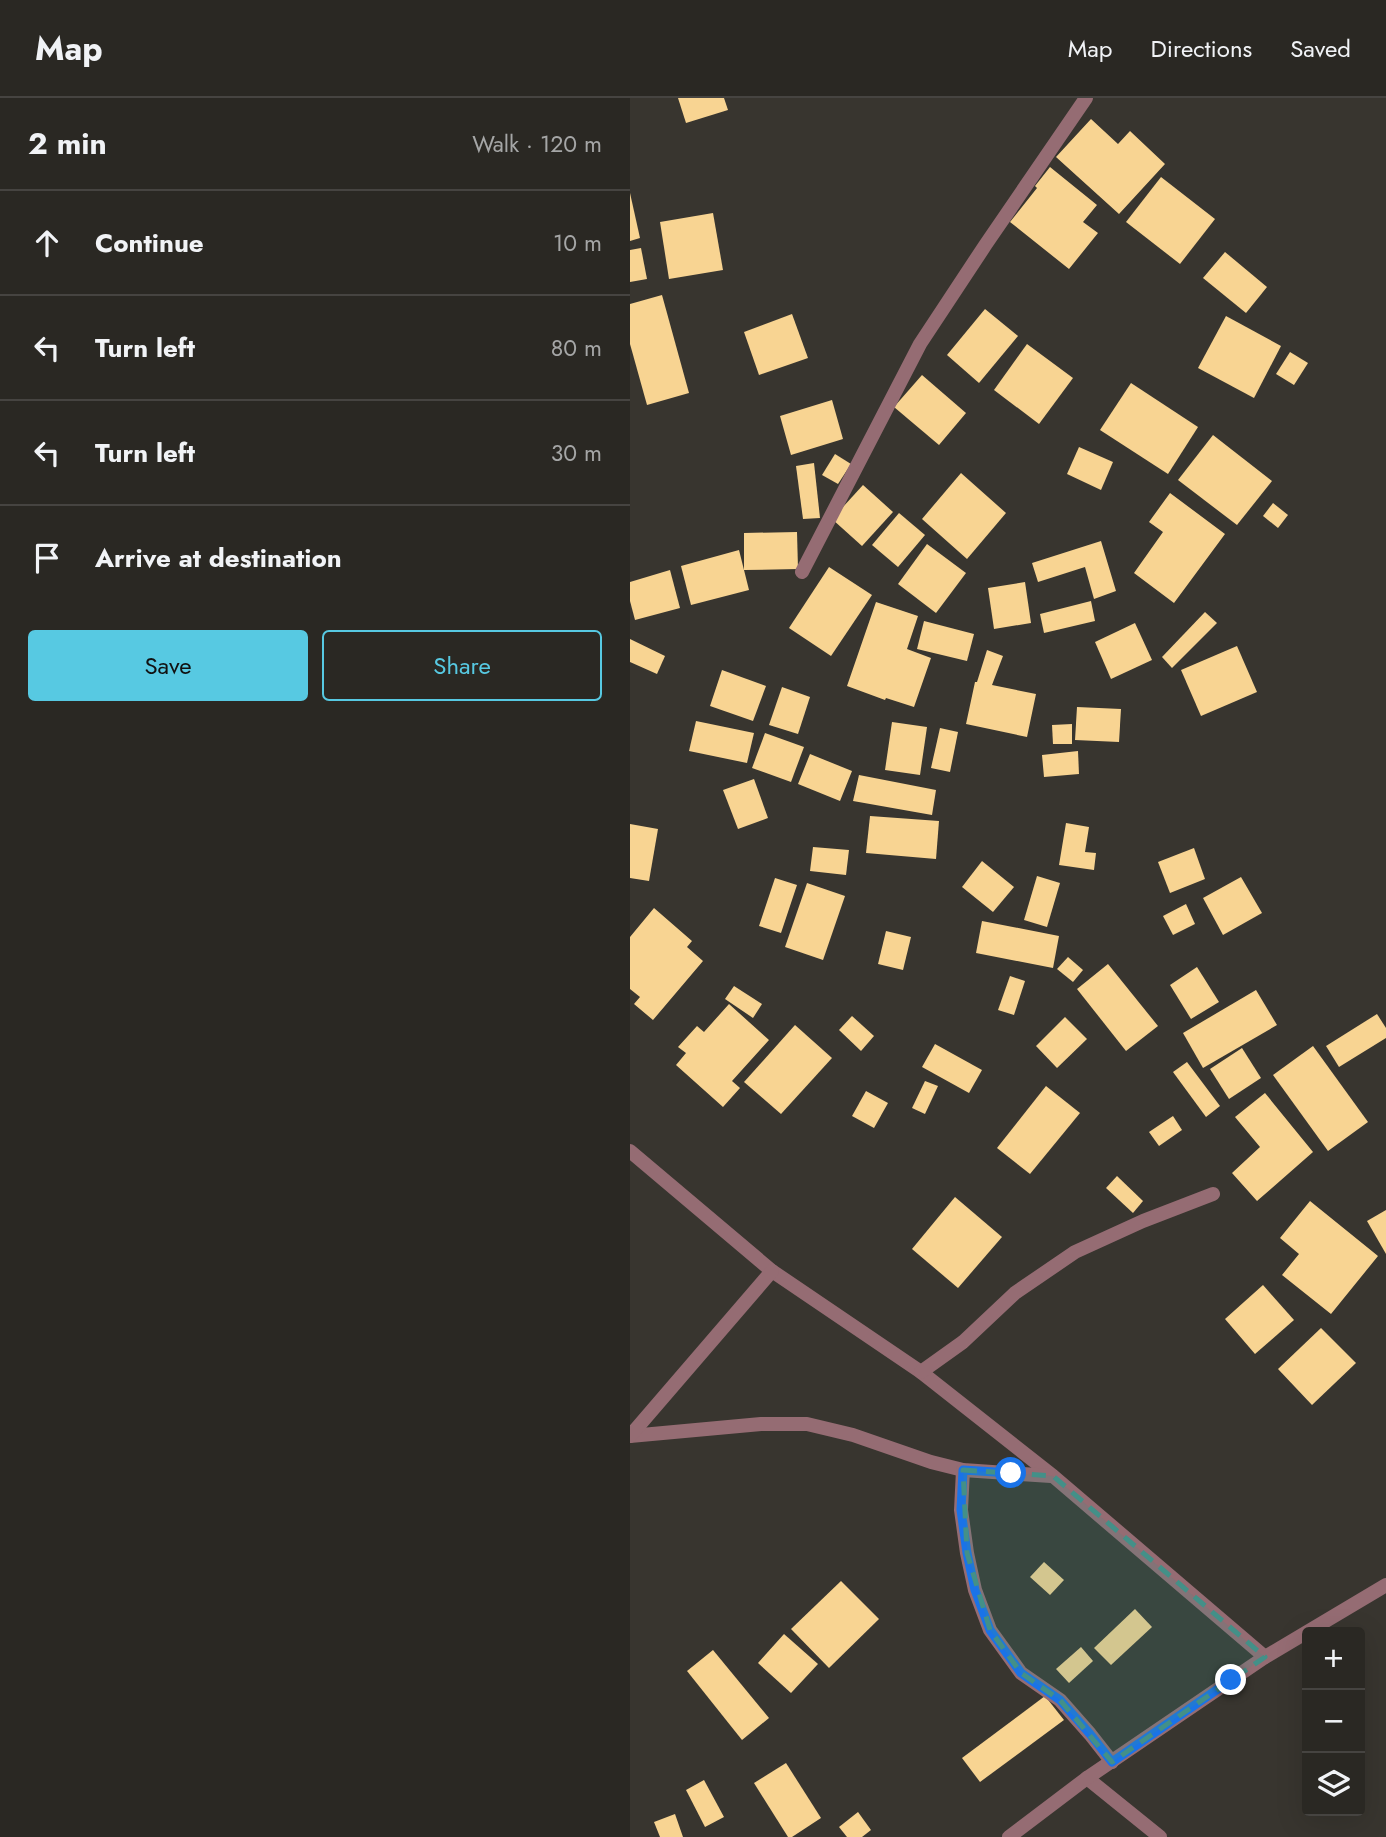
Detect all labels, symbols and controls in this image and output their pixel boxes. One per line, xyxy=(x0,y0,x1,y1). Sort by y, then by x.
text: Map xyxy=(35,25,103,72)
text: Map xyxy=(1068,31,1113,66)
text: Directions xyxy=(1151,31,1252,66)
text: Saved xyxy=(1290,31,1351,66)
text: 2 min xyxy=(28,122,107,165)
text: Walk · 120 m xyxy=(472,127,602,161)
icon: ahead xyxy=(28,224,66,262)
text: Continue xyxy=(95,224,204,262)
text: 10 m xyxy=(553,226,602,260)
icon: left xyxy=(28,329,66,367)
text: Turn left xyxy=(95,329,195,367)
text: 80 m xyxy=(551,331,602,365)
icon: left xyxy=(28,434,66,472)
text: Turn left xyxy=(95,434,195,472)
text: 30 m xyxy=(551,436,602,470)
icon: arrive xyxy=(28,539,66,577)
text: Arrive at destination xyxy=(95,539,342,577)
button: Save xyxy=(28,630,308,701)
button: Share xyxy=(322,630,602,701)
route start xyxy=(995,1457,1026,1488)
map controls xyxy=(1302,1627,1365,1816)
button: + xyxy=(1302,1627,1365,1690)
route end xyxy=(1215,1664,1246,1695)
button: − xyxy=(1302,1690,1365,1753)
button: layers xyxy=(1302,1753,1365,1816)

